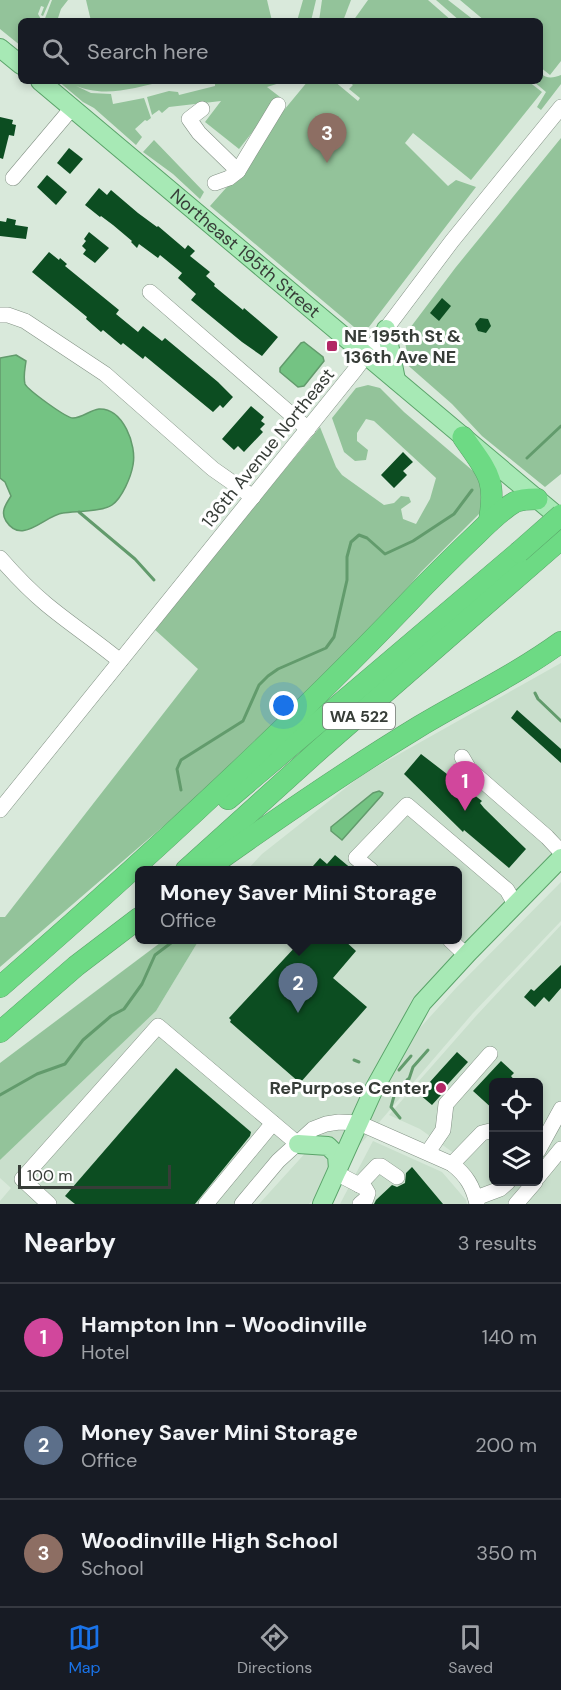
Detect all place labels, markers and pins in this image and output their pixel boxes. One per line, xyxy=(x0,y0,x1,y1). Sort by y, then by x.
pin: 3 xyxy=(308,114,346,163)
place label: NE 195th St & 136th Ave NE xyxy=(344,324,461,369)
marker: NE 195th St & 136th Ave NE xyxy=(325,339,339,353)
pin: 1 xyxy=(446,762,484,811)
pin: 2 xyxy=(278,964,318,1013)
place label: RePurpose Center xyxy=(269,1076,429,1100)
marker: RePurpose Center xyxy=(434,1081,448,1095)

